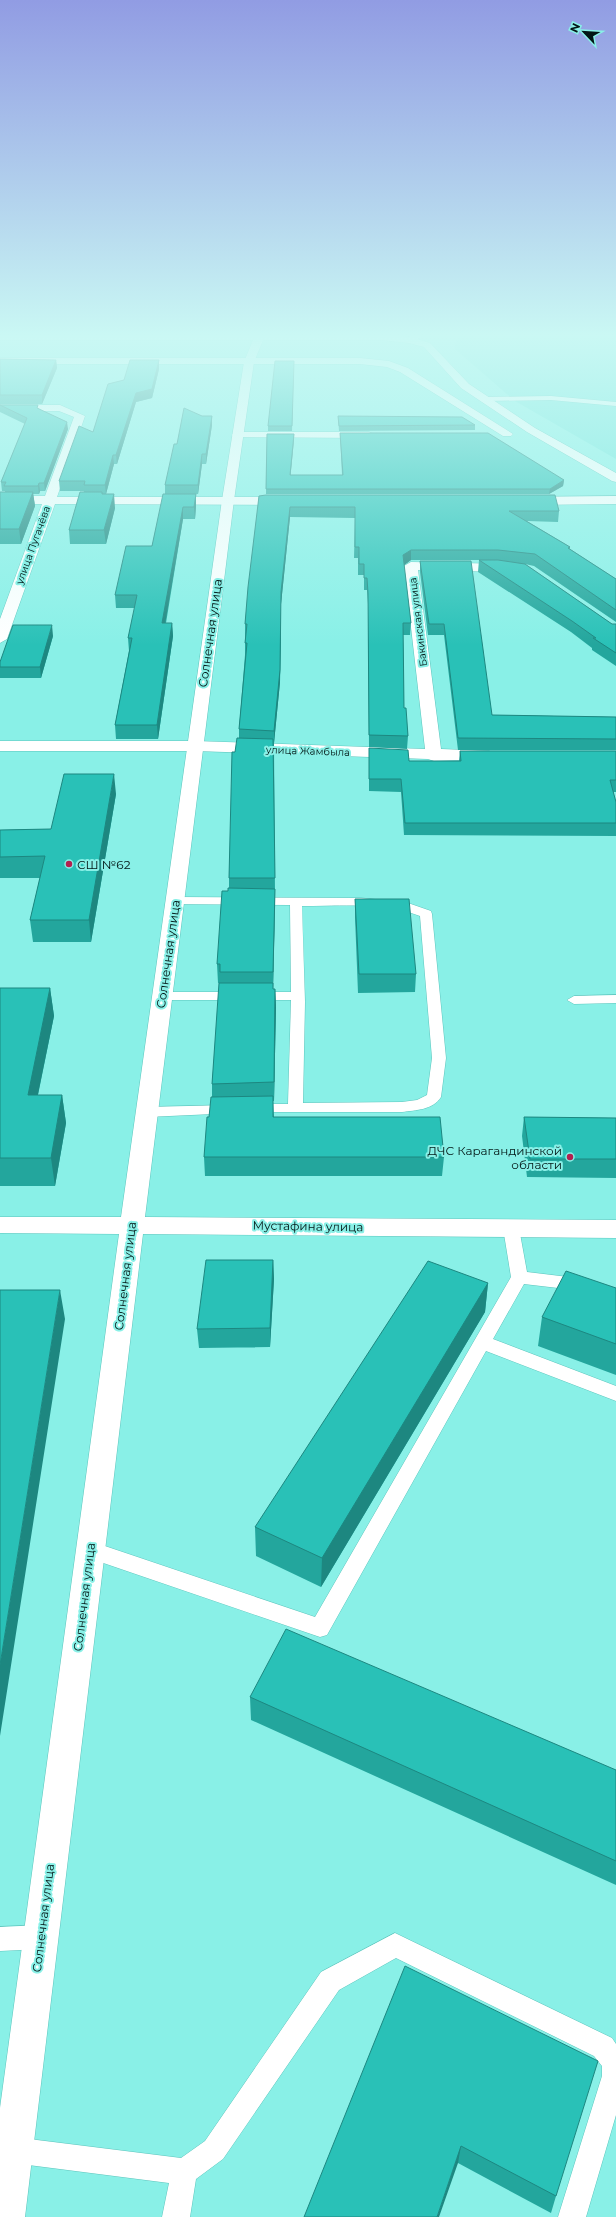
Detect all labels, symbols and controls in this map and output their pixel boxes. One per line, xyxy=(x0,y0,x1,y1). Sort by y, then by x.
north arrow xyxy=(564,12,604,52)
text: N xyxy=(567,21,583,35)
street label: улица Пугачёва xyxy=(12,504,53,587)
street label: Бакинская улица xyxy=(406,577,430,667)
street label: Солнечная улица xyxy=(195,578,225,688)
street label: улица Жамбыла xyxy=(265,743,350,759)
place label: СШ №62 xyxy=(77,857,131,872)
marker: СШ №62 xyxy=(64,859,74,869)
street label: Солнечная улица xyxy=(153,899,183,1009)
place label: ДЧС Карагандинской области xyxy=(428,1143,562,1172)
marker: ДЧС Карагандинской области xyxy=(565,1152,575,1162)
street label: Мустафина улица xyxy=(252,1218,364,1234)
street label: Солнечная улица xyxy=(111,1221,139,1331)
street label: Солнечная улица xyxy=(70,1542,98,1652)
street label: Солнечная улица xyxy=(29,1863,57,1973)

